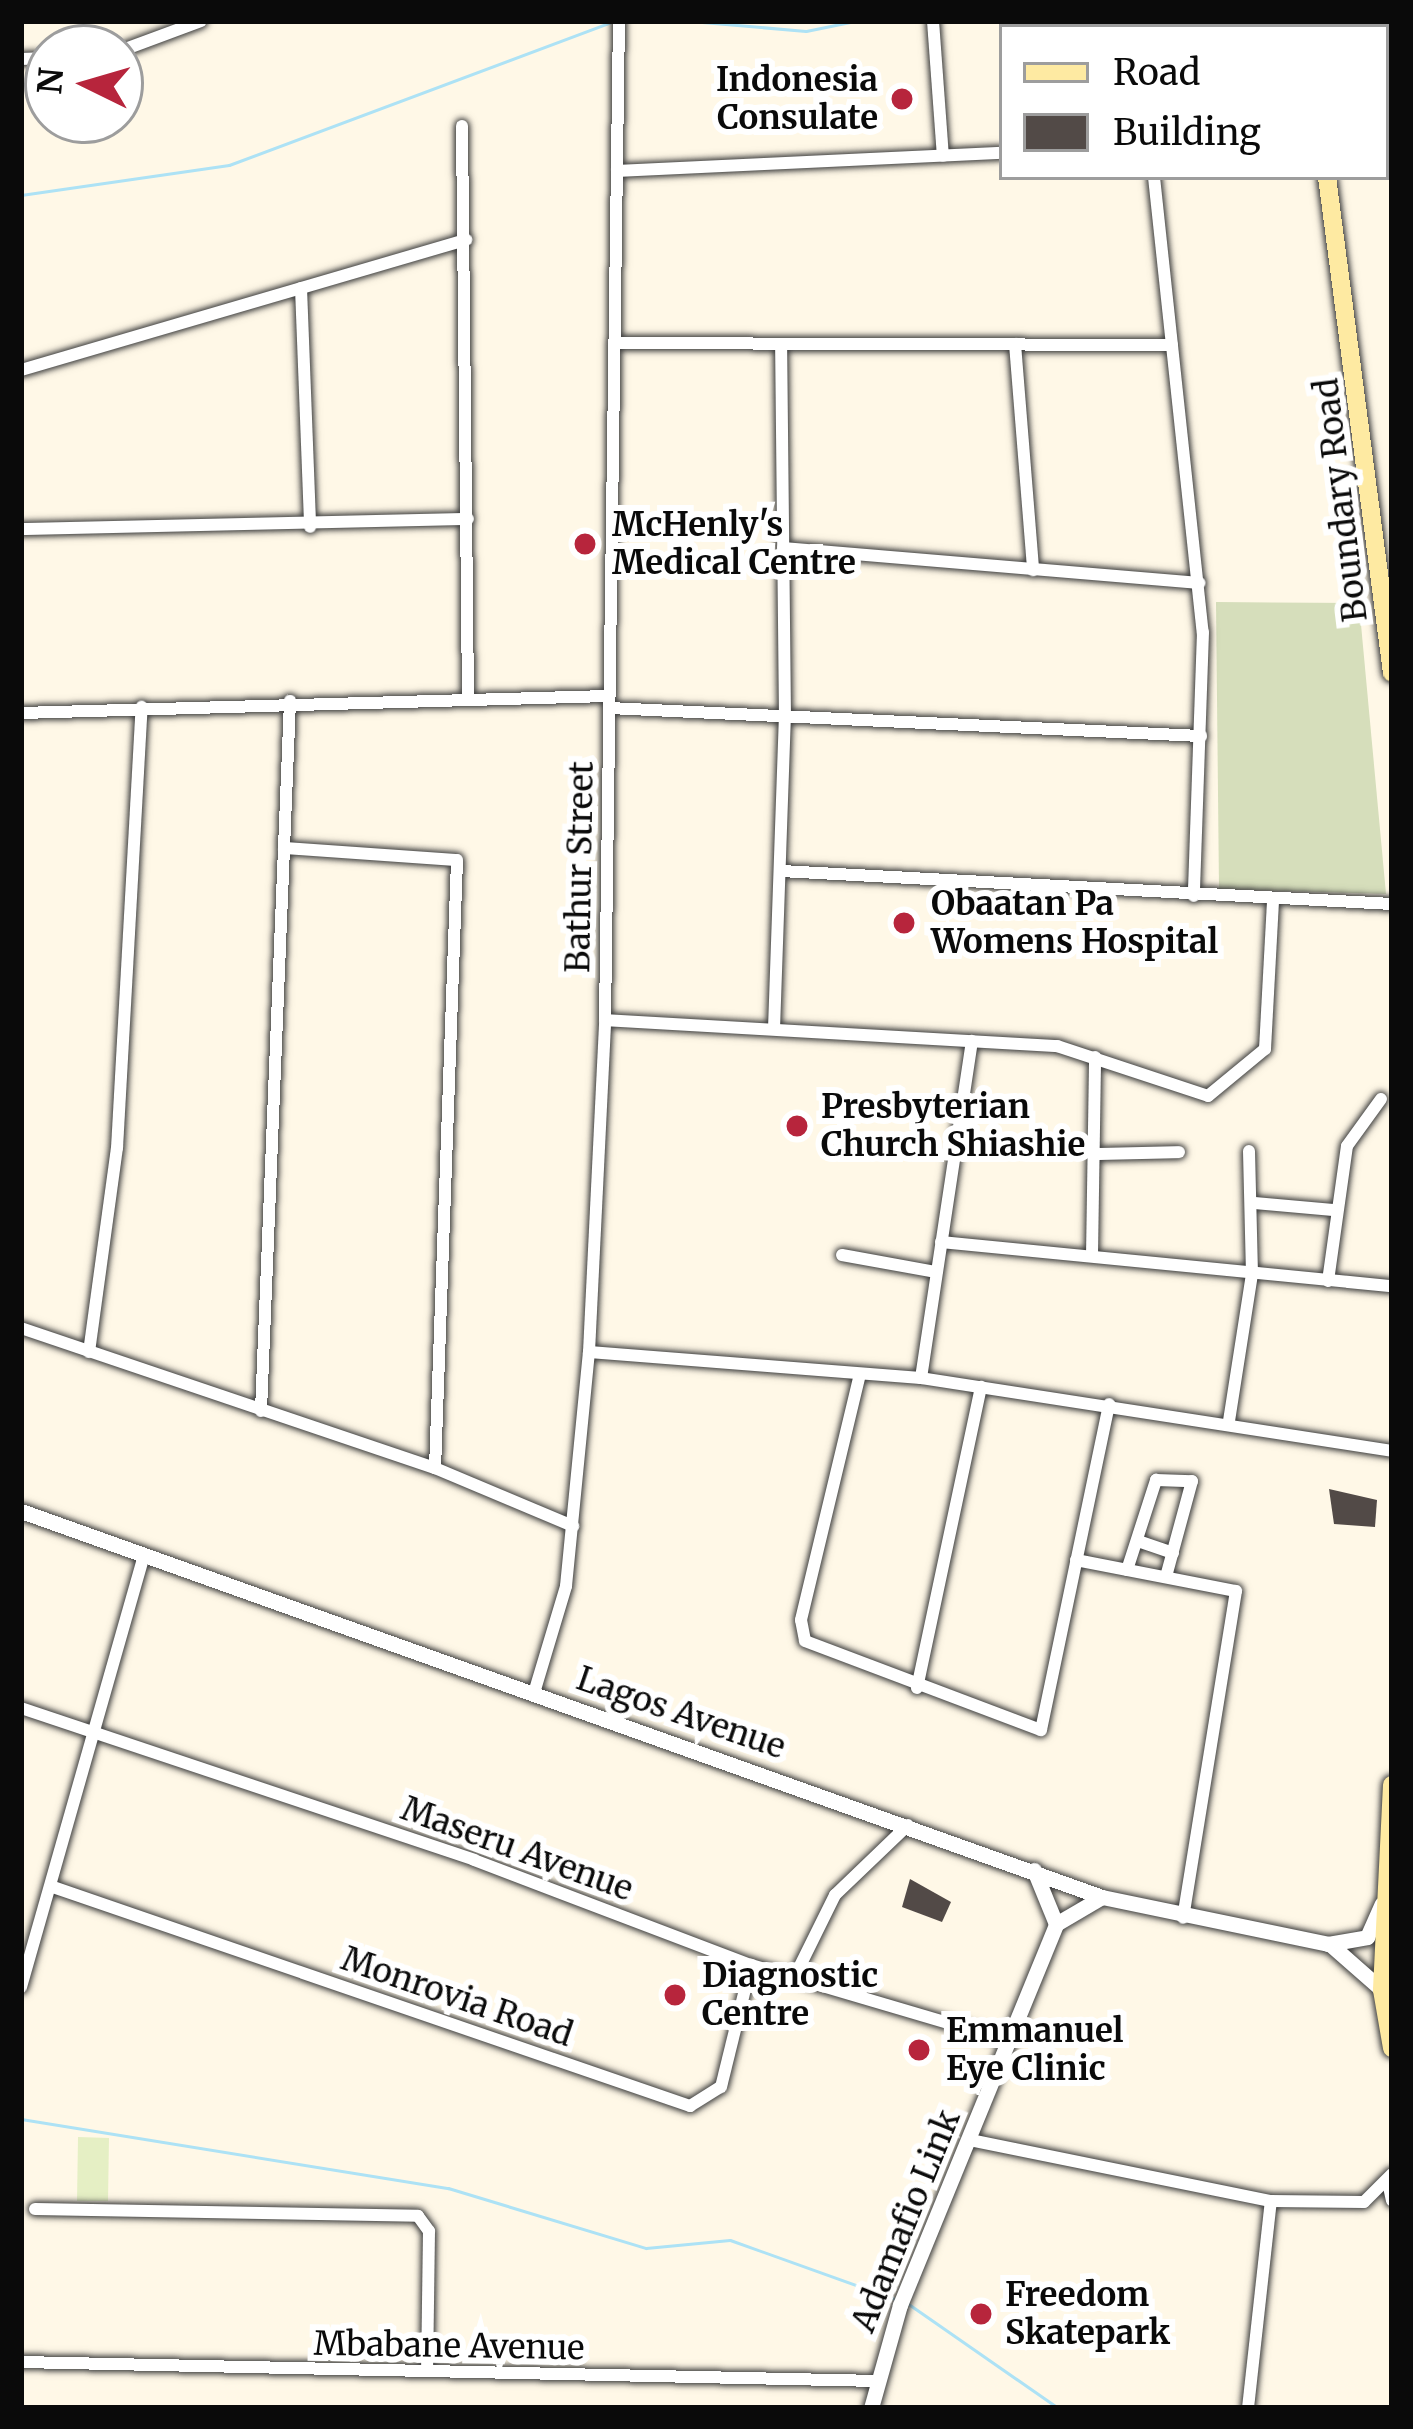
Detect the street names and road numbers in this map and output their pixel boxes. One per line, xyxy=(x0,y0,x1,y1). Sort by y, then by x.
street label: Boundary Road xyxy=(1306,376,1376,624)
street label: Bathur Street xyxy=(558,761,602,973)
street label: Lagos Avenue xyxy=(572,1659,790,1767)
street label: Maseru Avenue xyxy=(396,1789,638,1909)
street label: Monrovia Road xyxy=(336,1939,578,2055)
street label: Adamafio Link xyxy=(844,2104,968,2338)
street label: Mbabane Avenue xyxy=(313,2324,585,2368)

